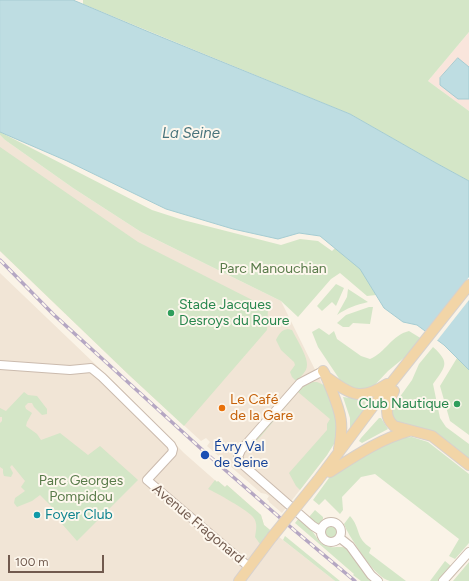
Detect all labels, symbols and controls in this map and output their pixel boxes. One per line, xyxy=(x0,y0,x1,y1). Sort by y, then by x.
water label: La Seine xyxy=(162,125,220,143)
park label: Parc Manouchian xyxy=(219,261,327,277)
place label: Stade Jacques Desroys du Roure xyxy=(179,297,289,330)
marker: Stade Jacques Desroys du Roure xyxy=(166,308,176,318)
place label: Le Café de la Gare xyxy=(230,392,293,424)
place label: Club Nautique xyxy=(358,396,449,412)
marker: Club Nautique xyxy=(452,399,462,409)
marker: Le Café de la Gare xyxy=(217,403,227,413)
place label: Évry Val de Seine xyxy=(214,439,268,472)
marker: Évry Val de Seine xyxy=(199,449,211,461)
park label: Parc Georges Pompidou xyxy=(39,473,123,506)
street label: Avenue Fragonard xyxy=(149,481,247,567)
place label: Foyer Club xyxy=(45,507,113,523)
marker: Foyer Club xyxy=(32,510,42,520)
scale bar xyxy=(10,547,106,573)
text: 100 m xyxy=(15,555,49,569)

